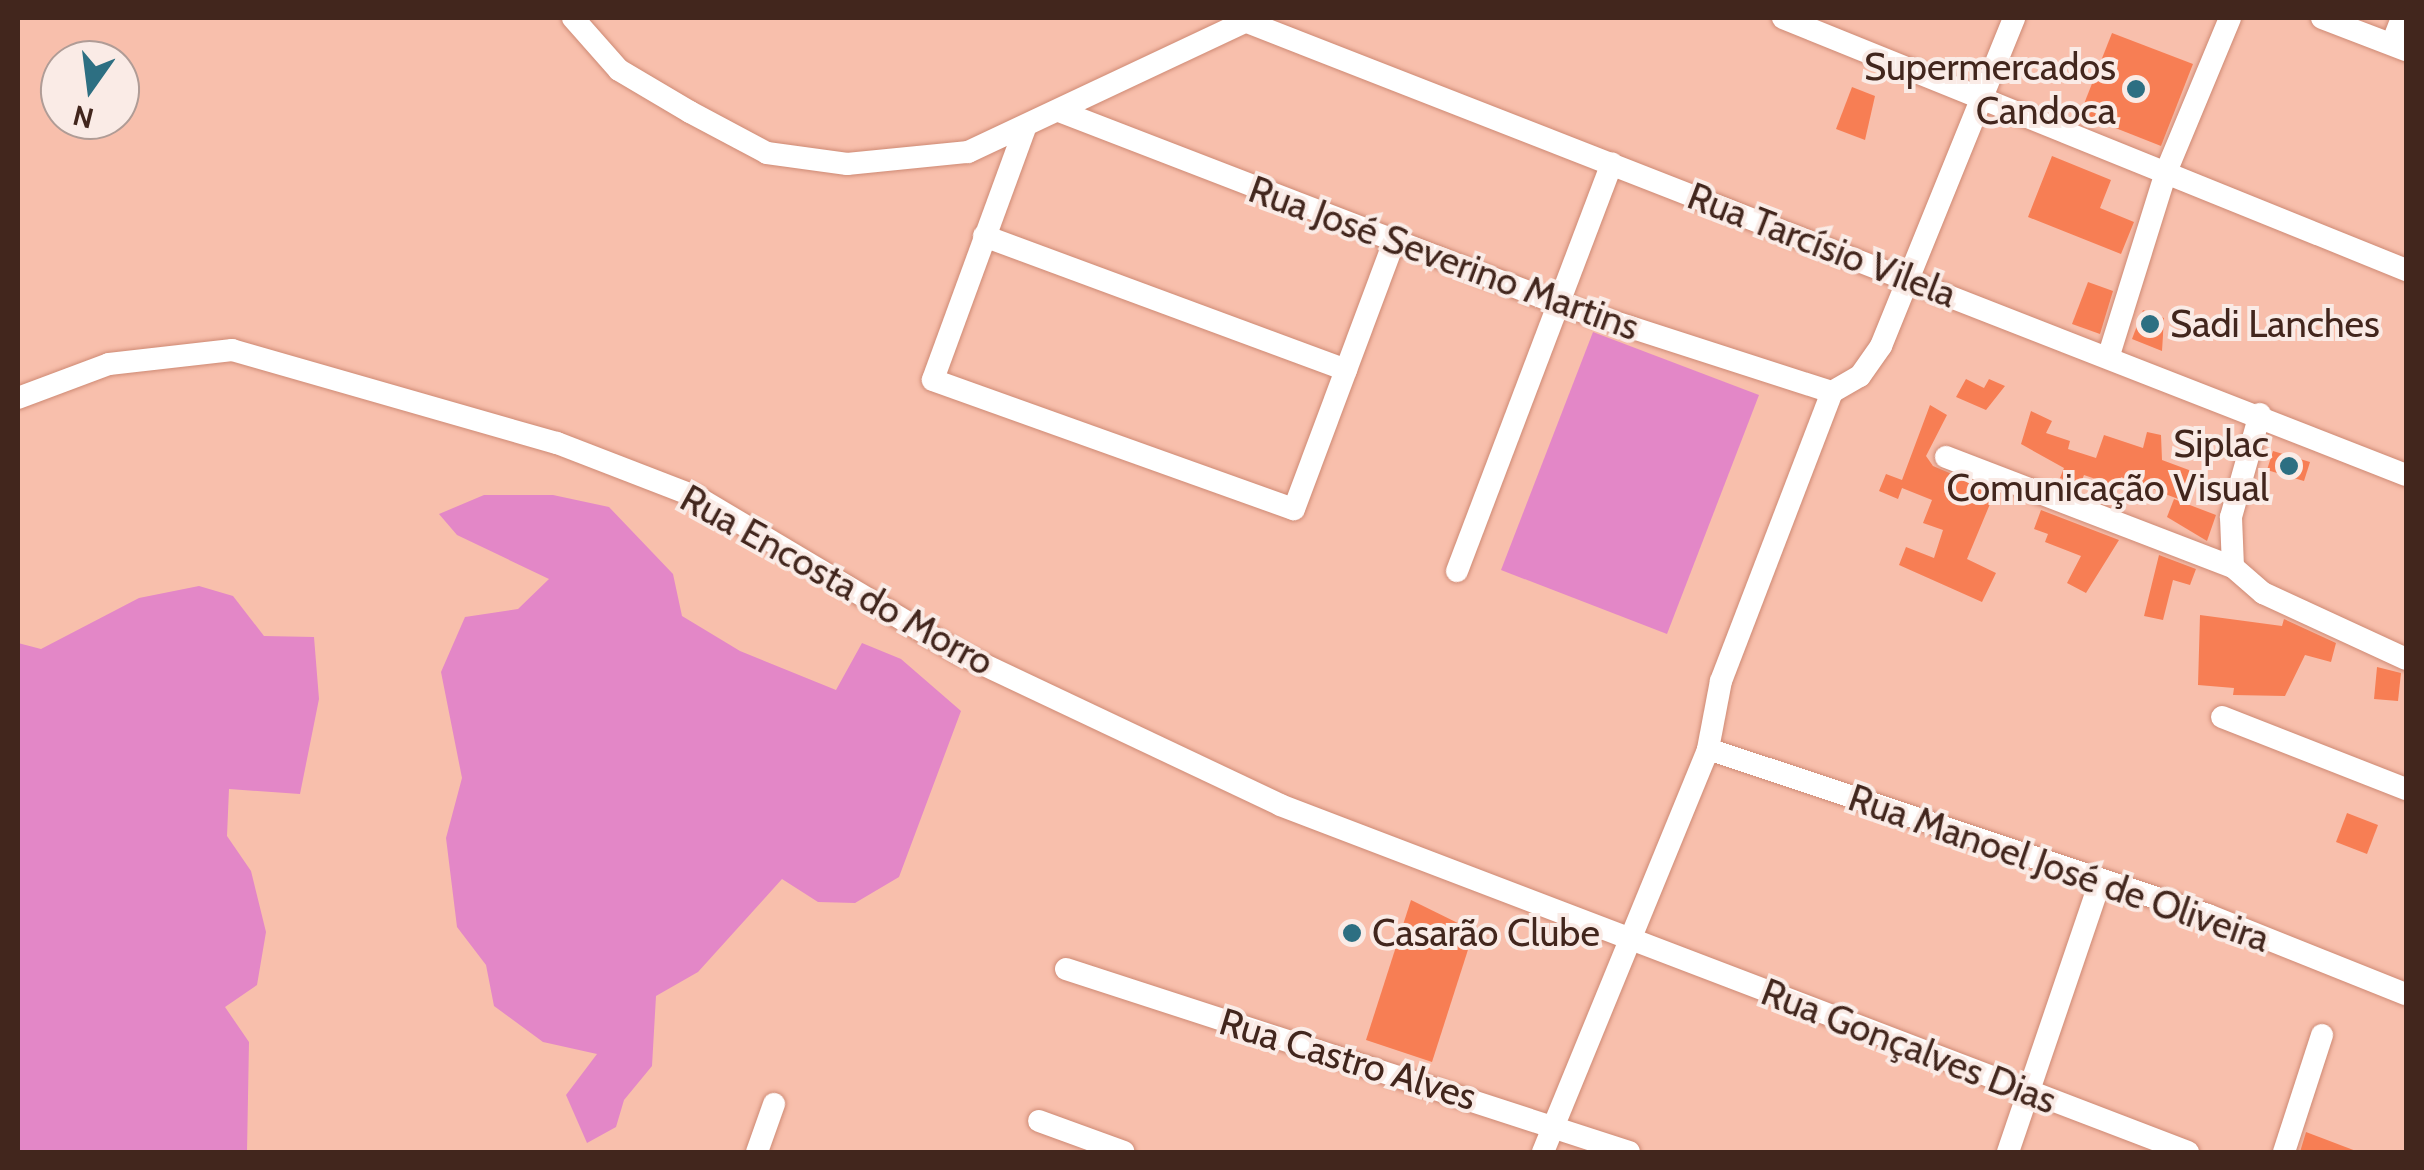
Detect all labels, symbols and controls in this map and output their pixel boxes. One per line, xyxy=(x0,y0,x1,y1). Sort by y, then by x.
north arrow xyxy=(40,40,140,140)
place label: Supermercados Candoca xyxy=(1864,44,2116,133)
marker: Supermercados Candoca xyxy=(2125,78,2147,100)
text: N xyxy=(70,98,97,136)
street label: Rua José Severino Martins xyxy=(1243,166,1645,350)
street label: Rua Tarcísio Vilela xyxy=(1681,173,1963,317)
place label: Sadi Lanches xyxy=(2170,301,2380,347)
marker: Sadi Lanches xyxy=(2139,313,2161,335)
place label: Siplac Comunicação Visual xyxy=(1946,421,2269,510)
marker: Siplac Comunicação Visual xyxy=(2278,455,2300,477)
street label: Rua Encosta do Morro xyxy=(673,475,1001,685)
street label: Rua Manoel José de Oliveira xyxy=(1843,775,2275,961)
place label: Casarão Clube xyxy=(1372,910,1600,956)
marker: Casarão Clube xyxy=(1341,922,1363,944)
street label: Rua Gonçalves Dias xyxy=(1755,969,2063,1123)
street label: Rua Castro Alves xyxy=(1214,998,1482,1120)

